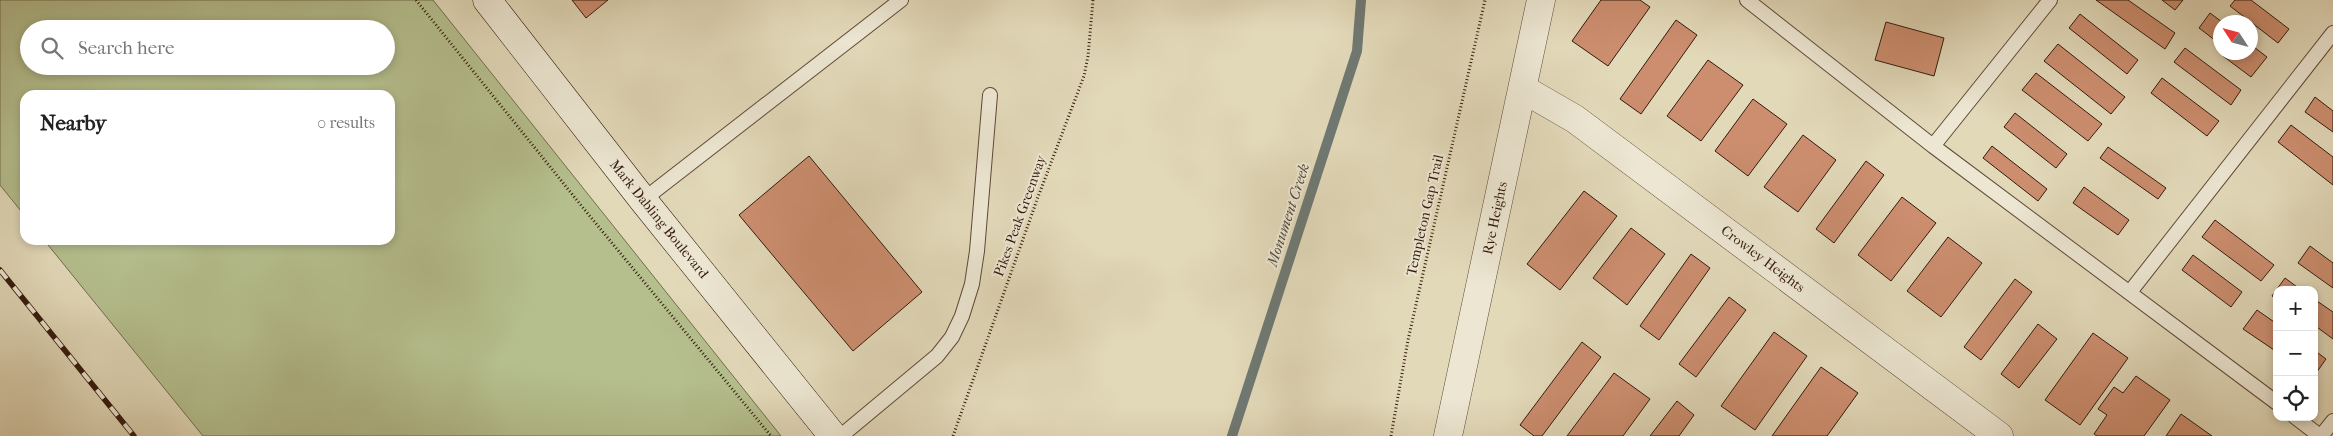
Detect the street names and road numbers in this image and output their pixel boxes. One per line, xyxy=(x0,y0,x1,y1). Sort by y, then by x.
street label: Pikes Peak Greenway xyxy=(990,153,1050,279)
street label: Templeton Gap Trail xyxy=(1403,153,1447,277)
street label: Mark Dabling Boulevard xyxy=(606,156,712,282)
street label: Rye Heights xyxy=(1479,180,1511,256)
street label: Crowley Heights xyxy=(1718,222,1808,296)

